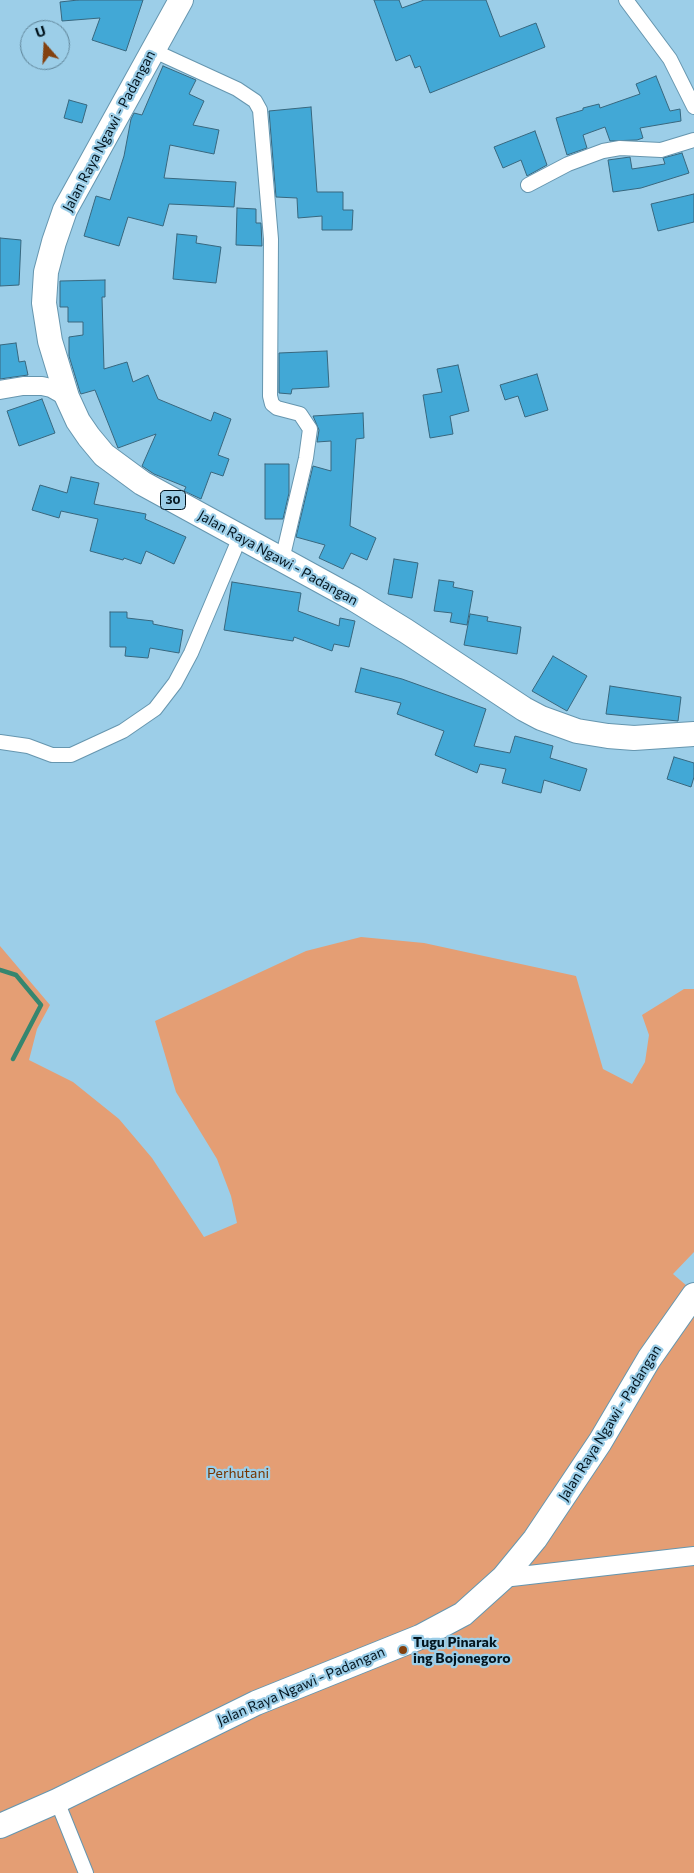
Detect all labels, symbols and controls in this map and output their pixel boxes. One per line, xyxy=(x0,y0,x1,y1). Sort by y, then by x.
north arrow xyxy=(20,20,70,70)
text: U xyxy=(33,22,48,41)
street label: Jalan Raya Ngawi - Padangan xyxy=(59,47,159,215)
road number: 30 xyxy=(160,490,186,510)
street label: Jalan Raya Ngawi - Padangan xyxy=(195,507,361,609)
street label: Jalan Raya Ngawi - Padangan xyxy=(555,1342,665,1504)
park label: Perhutani xyxy=(207,1465,269,1481)
place label: Tugu Pinarak ing Bojonegoro xyxy=(413,1634,511,1666)
street label: Jalan Raya Ngawi - Padangan xyxy=(215,1643,387,1729)
marker: Tugu Pinarak ing Bojonegoro xyxy=(397,1644,409,1656)

